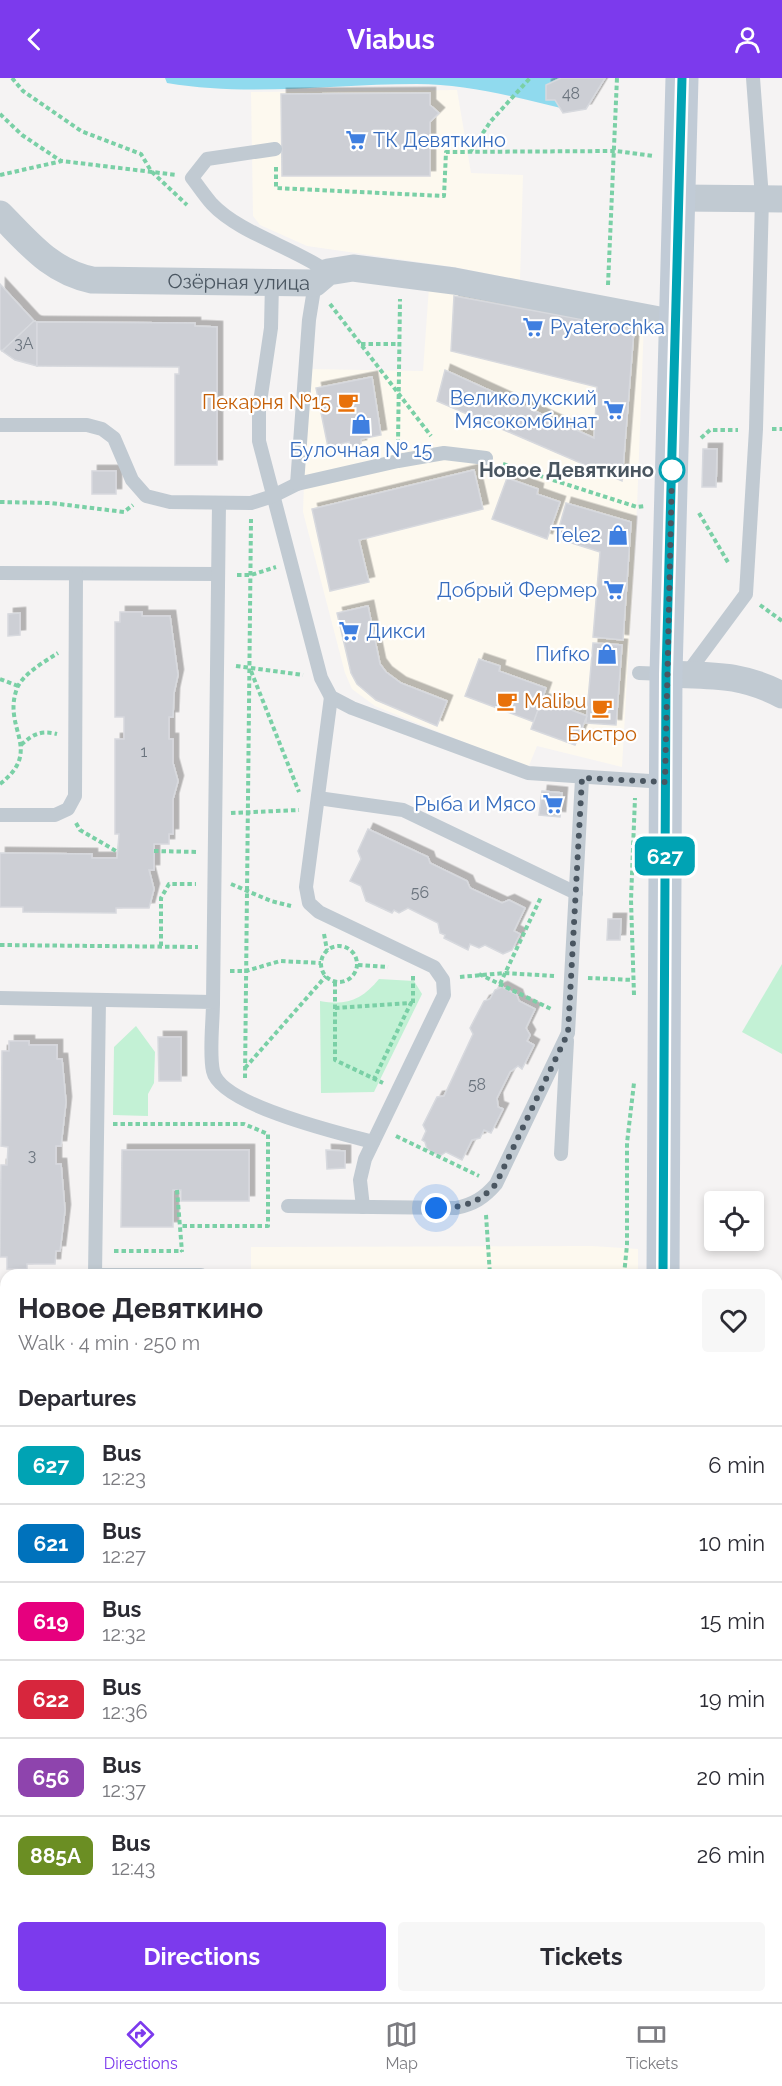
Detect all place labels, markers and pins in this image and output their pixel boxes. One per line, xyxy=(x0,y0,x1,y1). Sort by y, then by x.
supermarket icon: ТК Девяткино xyxy=(344,128,368,152)
place label: ТК Девяткино xyxy=(373,128,506,152)
supermarket icon: Pyaterochka xyxy=(521,315,545,339)
place label: Pyaterochka xyxy=(550,315,665,339)
place label: Великолукский Мясокомбинат xyxy=(450,386,597,433)
place label: Пекарня №15 xyxy=(202,390,331,414)
cafe icon: Пекарня №15 xyxy=(336,390,360,414)
supermarket icon: Великолукский Мясокомбинат xyxy=(602,398,626,422)
shop icon: Булочная № 15 xyxy=(349,412,373,436)
place label: Булочная № 15 xyxy=(290,438,433,462)
marker: Новое Девяткино xyxy=(659,457,685,483)
place label: Новое Девяткино xyxy=(479,458,654,482)
place label: Tele2 xyxy=(552,523,601,547)
shop icon: Tele2 xyxy=(606,523,630,547)
place label: Добрый Фермер xyxy=(437,578,597,602)
supermarket icon: Добрый Фермер xyxy=(602,578,626,602)
supermarket icon: Дикси xyxy=(337,619,361,643)
place label: Дикси xyxy=(366,619,426,643)
place label: Пиfко xyxy=(535,642,590,666)
shop icon: Пиfко xyxy=(595,642,619,666)
cafe icon: Malibu xyxy=(495,689,519,713)
place label: Malibu xyxy=(524,689,586,713)
cafe icon: Бистро xyxy=(590,696,614,720)
place label: Бистро xyxy=(567,722,637,746)
place label: Рыба и Мясо xyxy=(414,792,536,816)
supermarket icon: Рыба и Мясо xyxy=(541,792,565,816)

